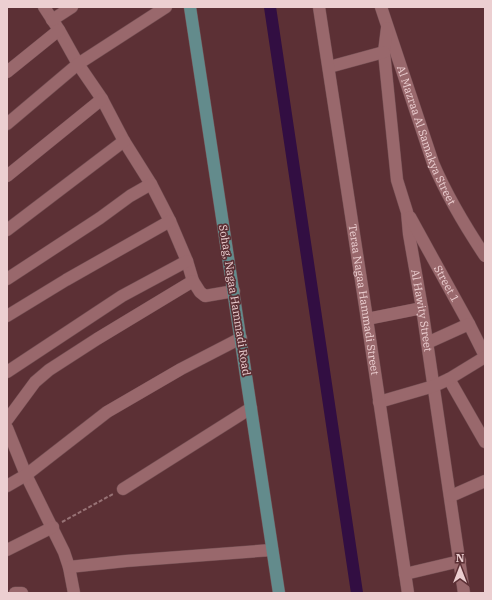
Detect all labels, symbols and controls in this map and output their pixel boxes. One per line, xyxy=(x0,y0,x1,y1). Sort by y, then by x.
street label: Al Mazraa Al Samakya Street xyxy=(394,64,459,207)
street label: Teraa Nagaa Hammadi Street xyxy=(346,223,382,376)
street label: Sohag, Nagaa Hammadi Road xyxy=(216,224,254,377)
street label: Street 1 xyxy=(431,263,463,304)
street label: Al Hawity Street xyxy=(408,268,435,353)
north arrow xyxy=(440,548,480,588)
text: N xyxy=(456,551,465,565)

